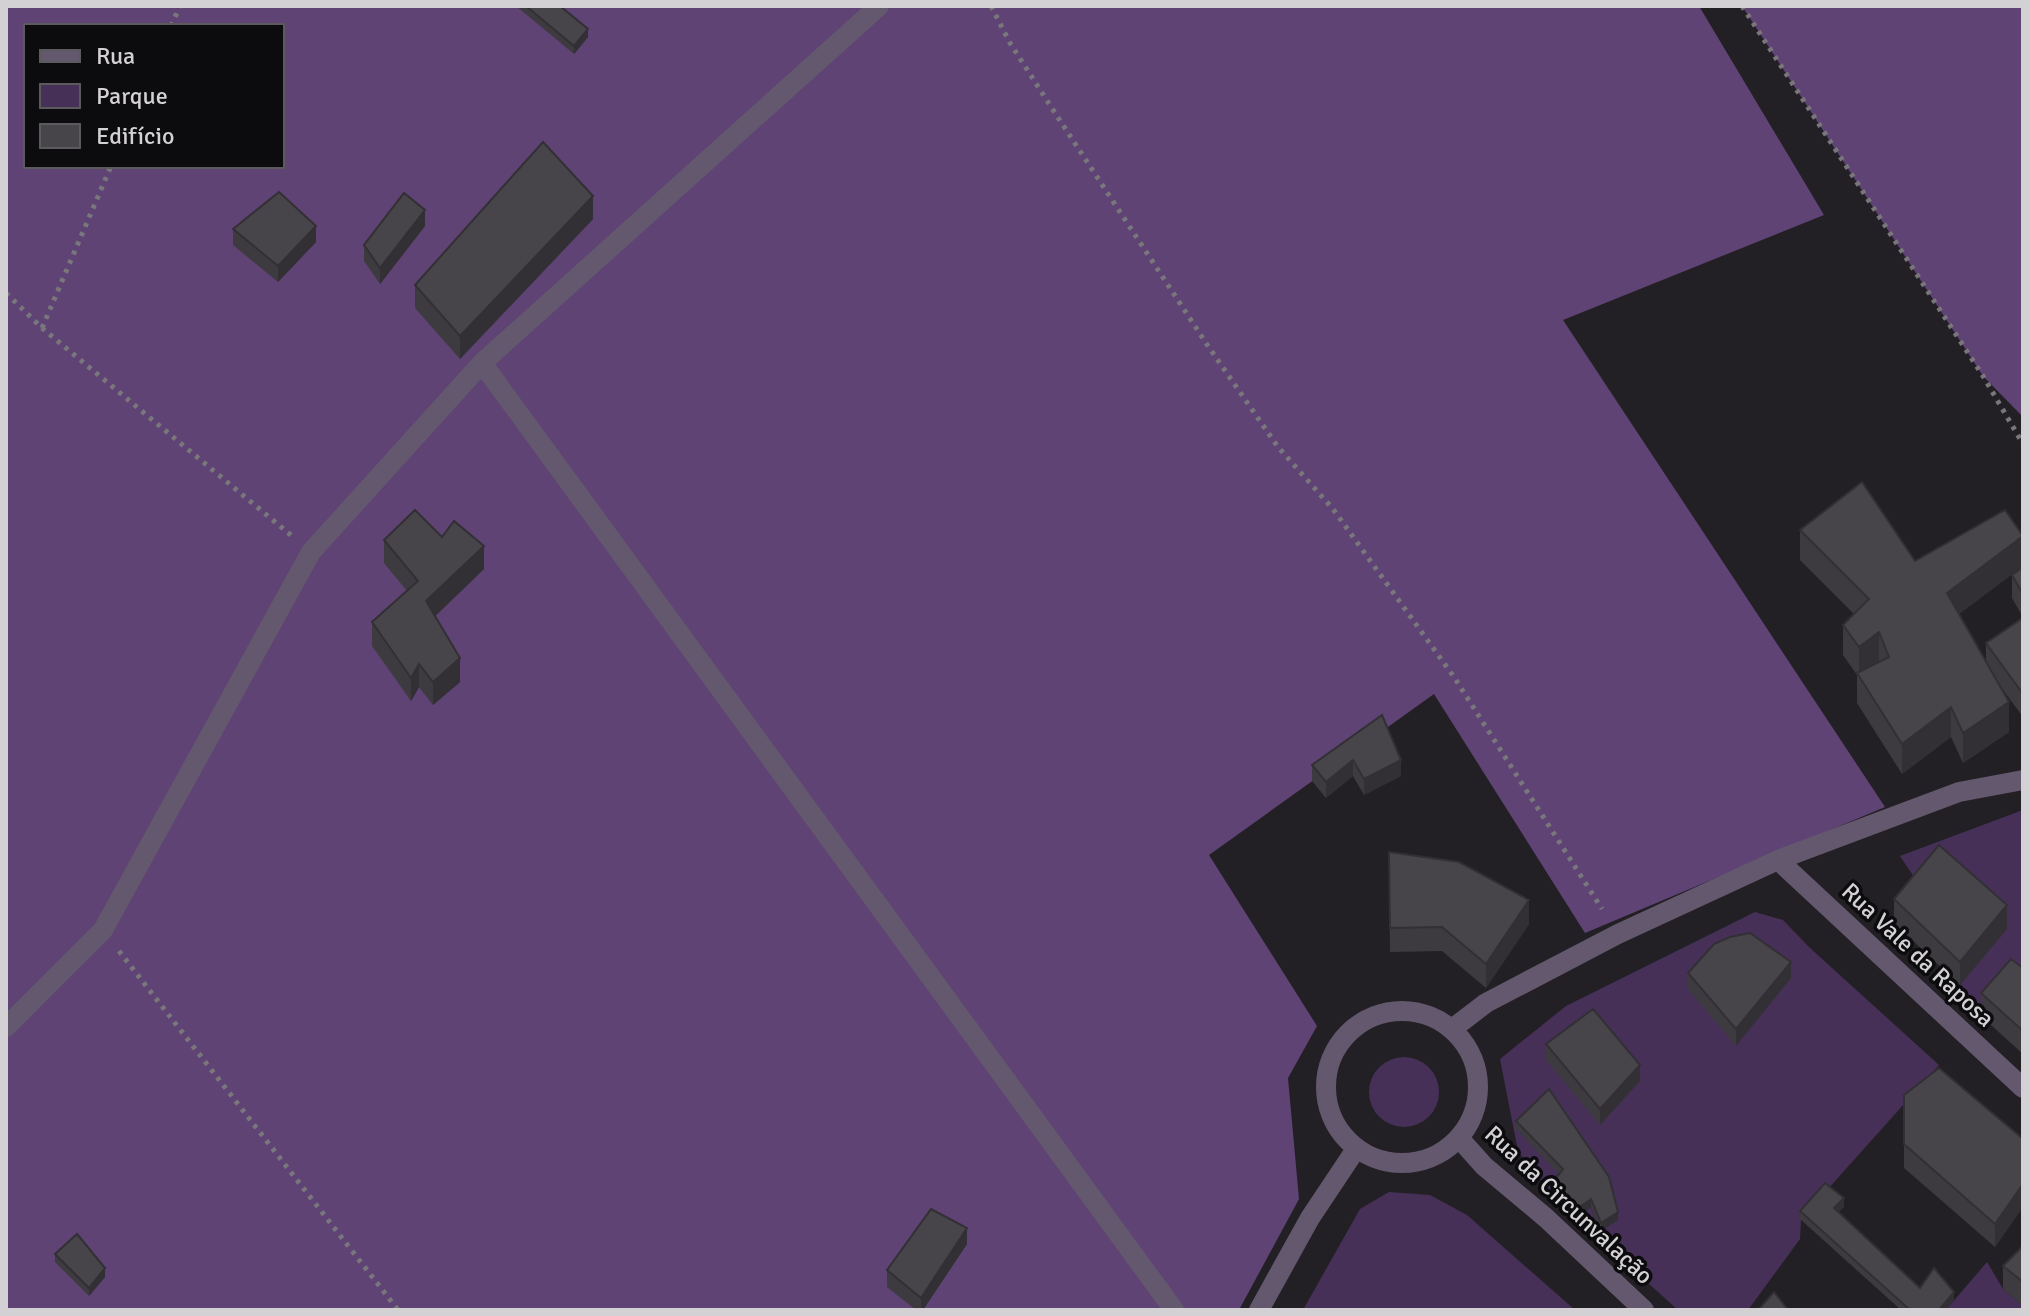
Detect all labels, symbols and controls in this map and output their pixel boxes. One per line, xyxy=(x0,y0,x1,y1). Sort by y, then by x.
legend xyxy=(24,24,284,168)
text: Rua xyxy=(96,41,135,71)
text: Parque xyxy=(96,81,168,111)
text: Edifício xyxy=(96,121,174,151)
street label: Rua Vale da Raposa xyxy=(1835,877,2001,1033)
street label: Rua da Circunvalação xyxy=(1479,1119,1659,1291)

